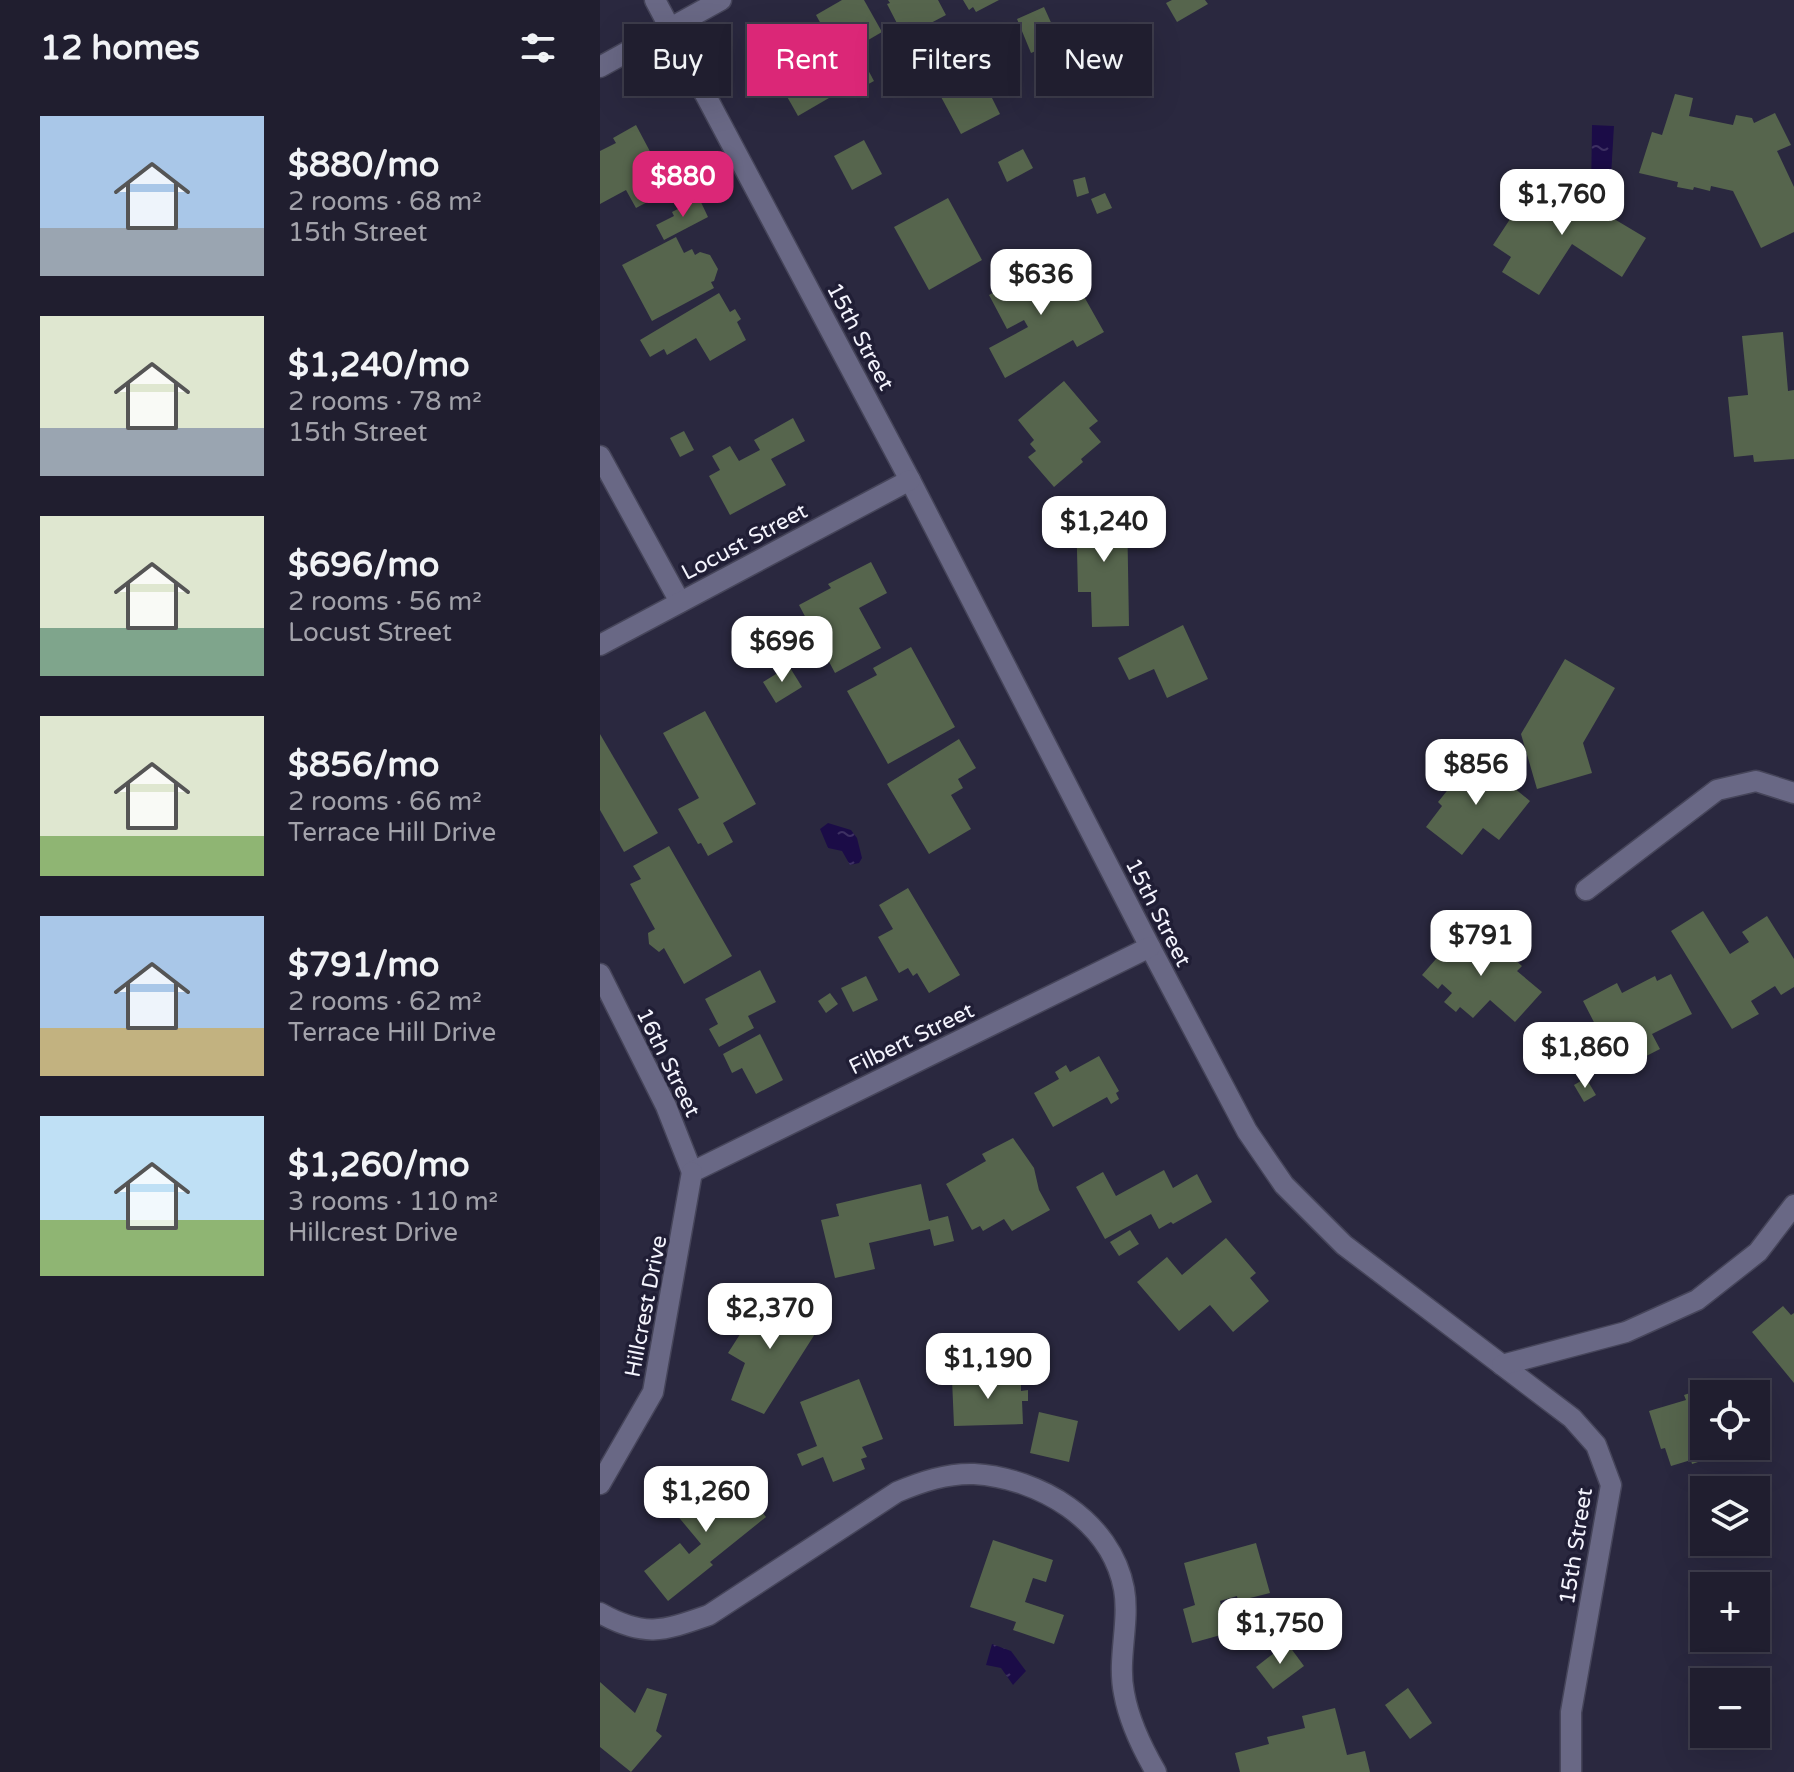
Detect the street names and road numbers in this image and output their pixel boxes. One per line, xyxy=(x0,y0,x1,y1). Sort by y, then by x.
street label: 15th Street xyxy=(821,278,899,395)
street label: Locust Street xyxy=(677,498,812,586)
street label: 15th Street xyxy=(1120,854,1196,971)
street label: Filbert Street xyxy=(845,997,978,1080)
street label: 16th Street xyxy=(631,1004,706,1121)
street label: Hillcrest Drive xyxy=(619,1233,672,1379)
street label: 15th Street xyxy=(1554,1486,1598,1606)

